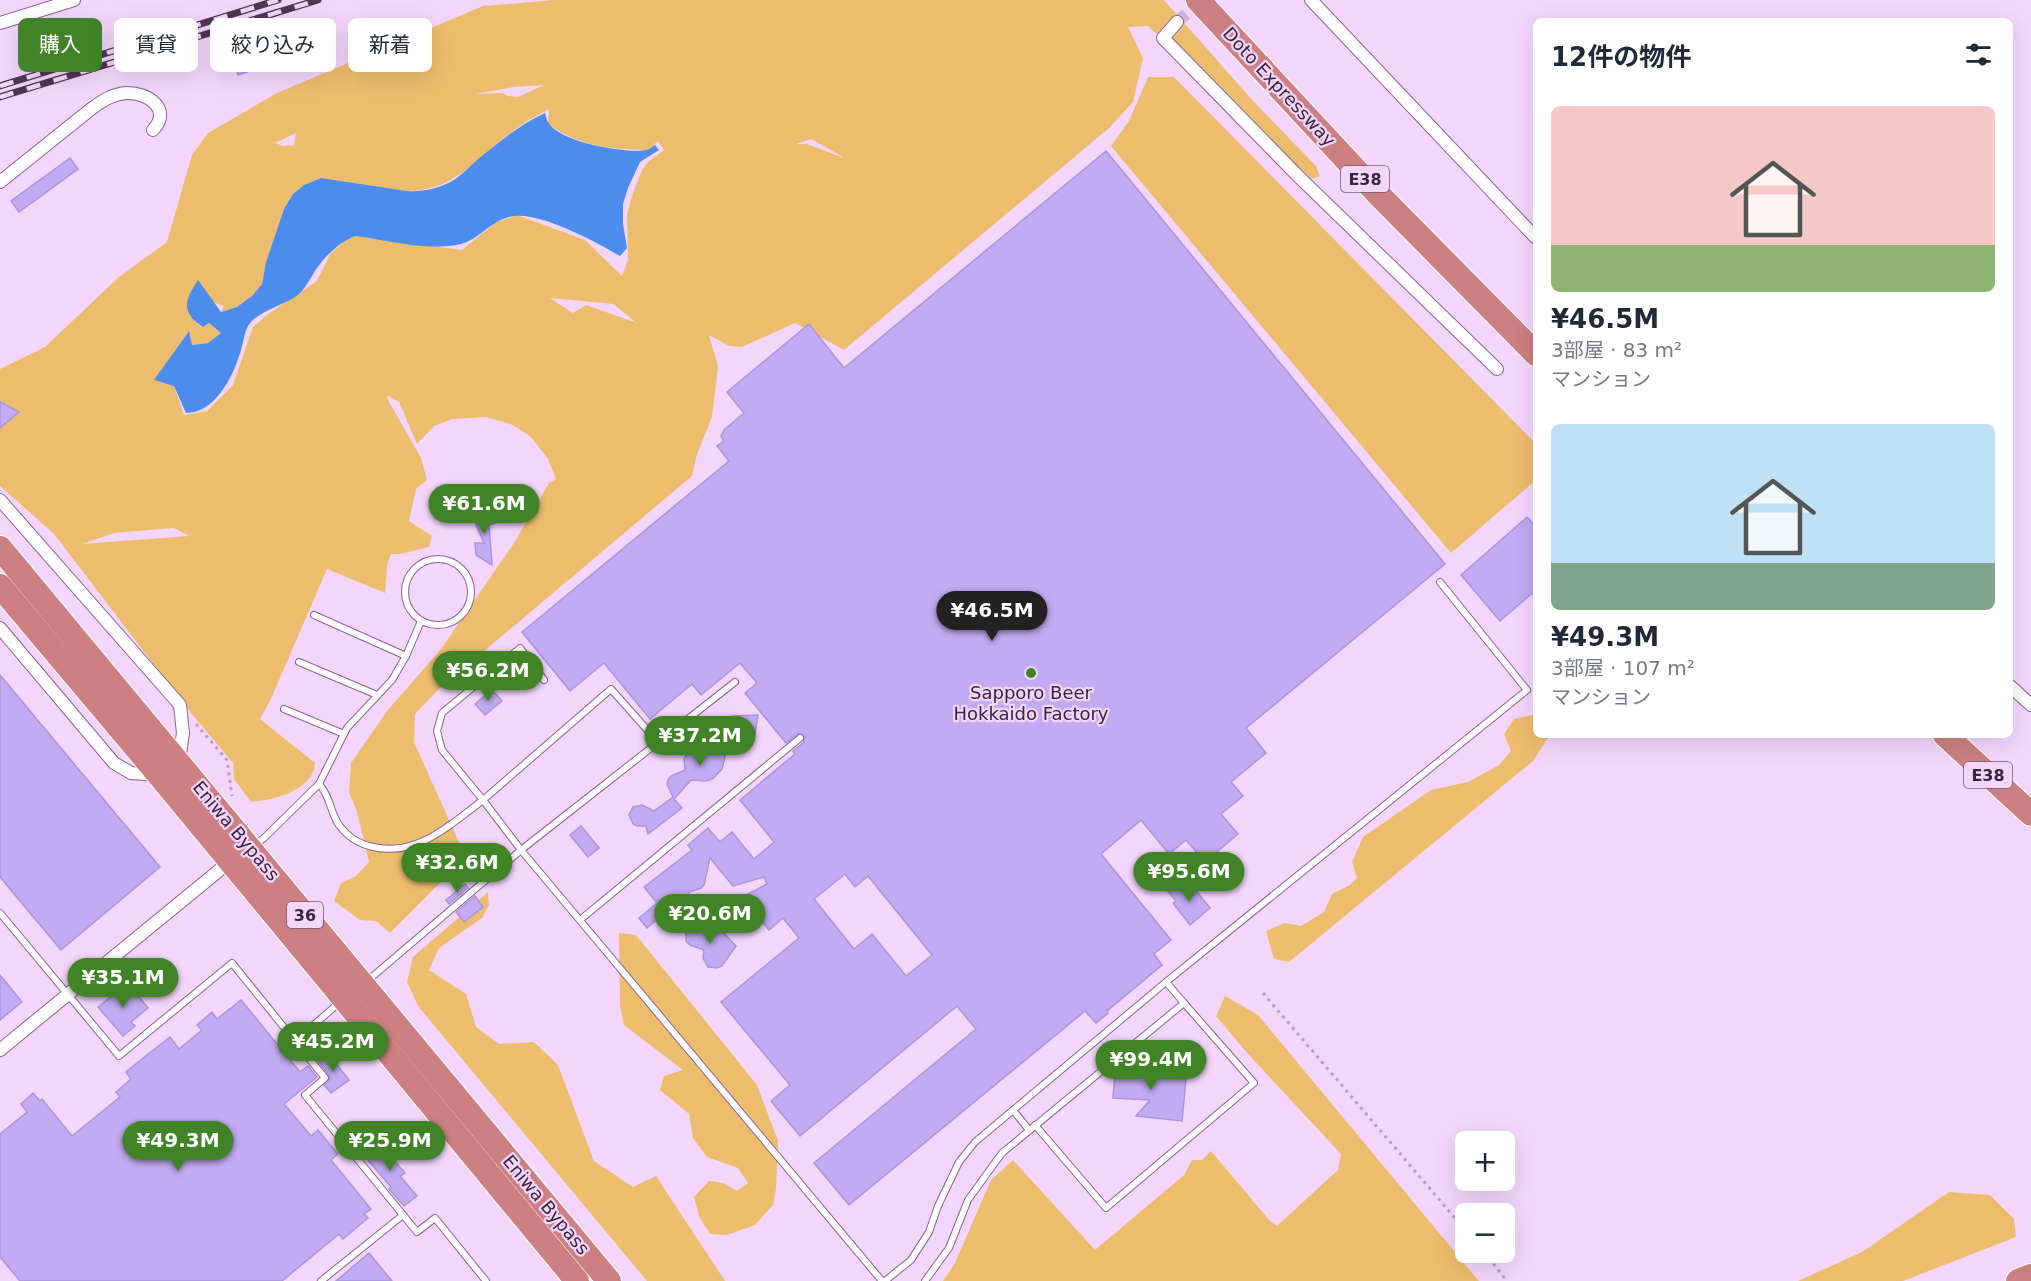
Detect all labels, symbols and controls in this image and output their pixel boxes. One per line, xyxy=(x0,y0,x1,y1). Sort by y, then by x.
chip: 購入 xyxy=(18,18,102,72)
chip: 賃貸 xyxy=(114,18,198,72)
chip: 絞り込み xyxy=(210,18,336,72)
chip: 新着 xyxy=(348,18,432,72)
street label: Doto Expressway xyxy=(1219,23,1340,151)
icon: filters xyxy=(1962,38,1995,71)
text: 12件の物件 xyxy=(1551,42,1691,72)
icon: home xyxy=(1719,145,1827,253)
road number: E38 xyxy=(1341,166,1389,192)
text: ¥46.5M xyxy=(1551,304,1659,334)
text: 3部屋 · 83 m² xyxy=(1551,338,1682,362)
text: マンション xyxy=(1551,367,1651,391)
icon: home xyxy=(1719,463,1827,571)
pin: ¥61.6M xyxy=(435,484,533,535)
text: ¥61.6M xyxy=(442,491,526,515)
pin: ¥46.5M xyxy=(943,591,1041,642)
text: ¥46.5M xyxy=(950,598,1034,622)
text: ¥49.3M xyxy=(1551,622,1659,652)
pin: ¥56.2M xyxy=(439,651,537,702)
text: 3部屋 · 107 m² xyxy=(1551,656,1695,680)
text: ¥56.2M xyxy=(446,658,530,682)
marker: Sapporo Beer Hokkaido Factory xyxy=(1024,666,1038,680)
place label: Sapporo Beer Hokkaido Factory xyxy=(953,682,1109,724)
text: マンション xyxy=(1551,685,1651,709)
pin: ¥37.2M xyxy=(651,716,749,767)
text: ¥37.2M xyxy=(658,723,742,747)
road number: E38 xyxy=(1964,762,2012,788)
street label: Eniwa Bypass xyxy=(189,777,284,885)
pin: ¥32.6M xyxy=(408,843,506,894)
text: ¥32.6M xyxy=(415,850,499,874)
pin: ¥95.6M xyxy=(1140,852,1238,903)
text: ¥95.6M xyxy=(1147,859,1231,883)
pin: ¥20.6M xyxy=(661,894,759,945)
text: ¥20.6M xyxy=(668,901,752,925)
road number: 36 xyxy=(287,902,323,928)
pin: ¥35.1M xyxy=(74,958,172,1009)
text: ¥35.1M xyxy=(81,965,165,989)
pin: ¥45.2M xyxy=(284,1022,382,1073)
text: ¥45.2M xyxy=(291,1029,375,1053)
pin: ¥99.4M xyxy=(1102,1040,1200,1091)
text: ¥99.4M xyxy=(1109,1047,1193,1071)
pin: ¥49.3M xyxy=(129,1121,227,1172)
pin: ¥25.9M xyxy=(341,1121,439,1172)
text: ¥49.3M xyxy=(136,1128,220,1152)
text: ¥25.9M xyxy=(348,1128,432,1152)
map controls xyxy=(1455,1131,1515,1263)
button: + xyxy=(1455,1131,1515,1191)
street label: Eniwa Bypass xyxy=(499,1151,594,1259)
button: − xyxy=(1455,1203,1515,1263)

